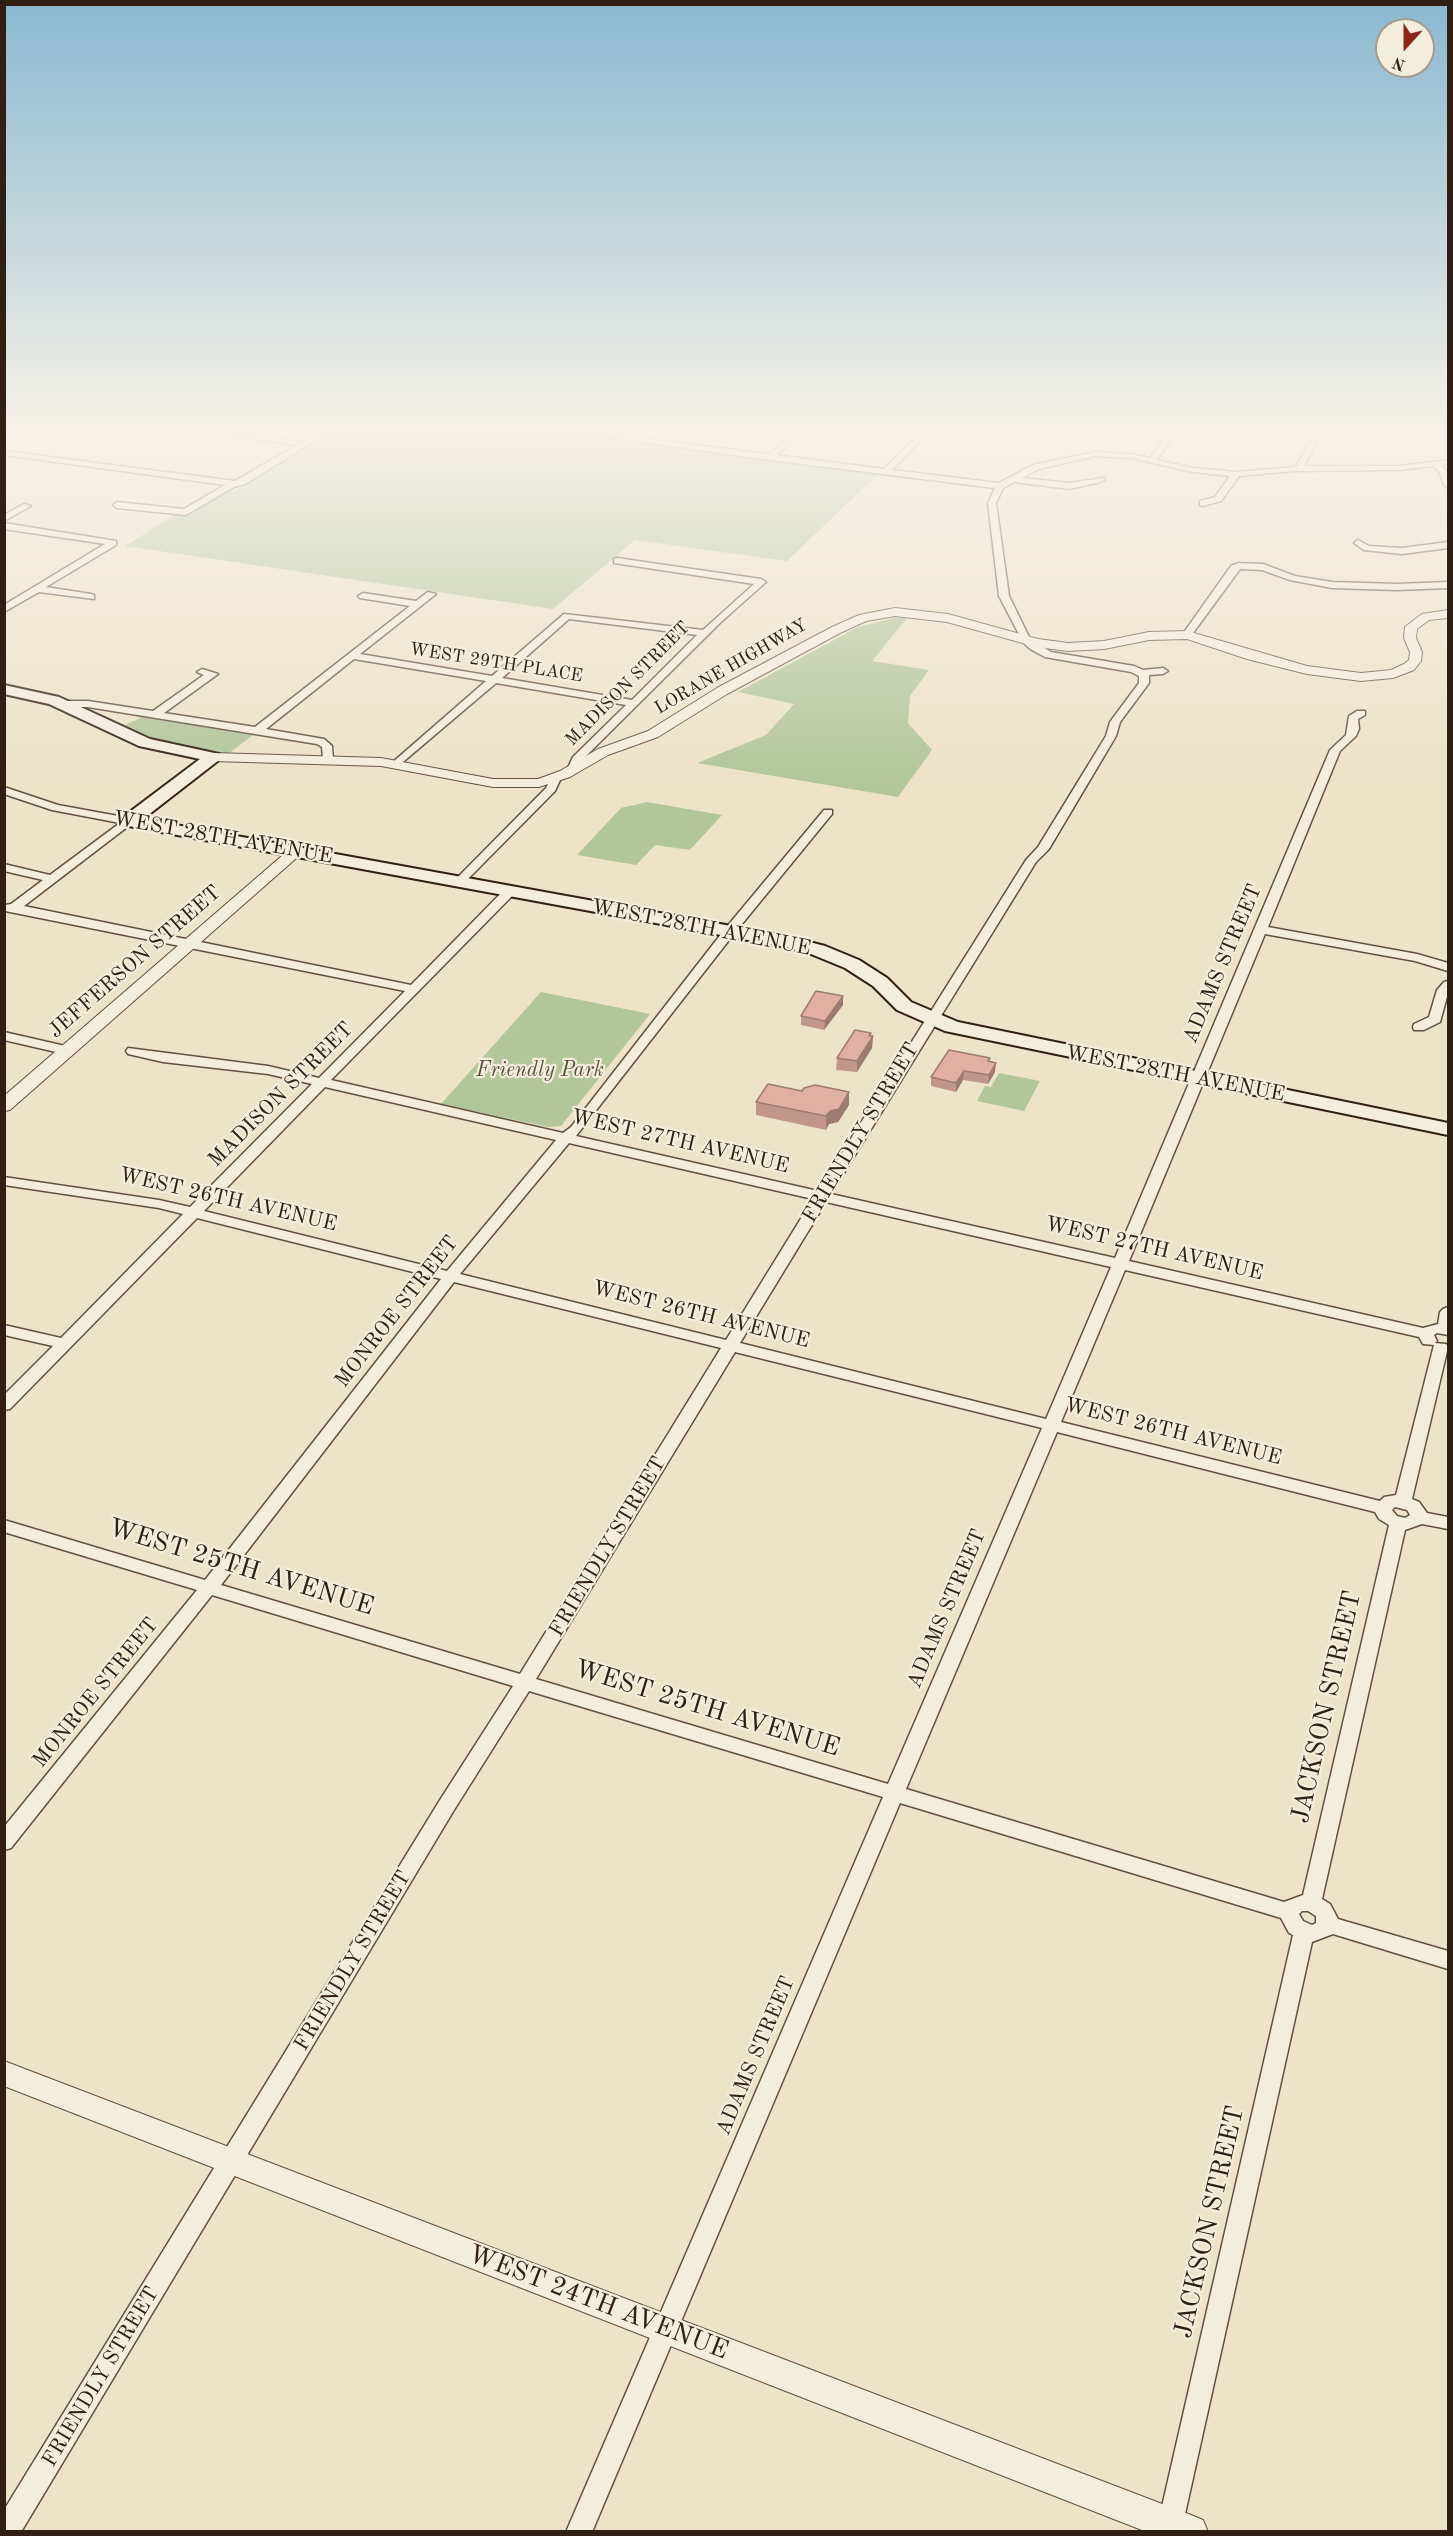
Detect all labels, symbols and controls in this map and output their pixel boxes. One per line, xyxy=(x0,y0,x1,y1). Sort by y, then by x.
north arrow xyxy=(1375,18,1435,78)
text: N xyxy=(1391,53,1408,73)
street label: LORANE HIGHWAY xyxy=(651,615,811,719)
street label: MADISON STREET xyxy=(561,617,695,751)
street label: WEST 29TH PLACE xyxy=(408,639,584,687)
street label: WEST 28TH AVENUE xyxy=(111,806,335,870)
street label: JEFFERSON STREET xyxy=(44,880,226,1044)
street label: ADAMS STREET xyxy=(1178,881,1268,1047)
street label: WEST 28TH AVENUE xyxy=(589,894,813,962)
street label: MADISON STREET xyxy=(203,1017,359,1173)
street label: FRIENDLY STREET xyxy=(797,1038,925,1228)
street label: WEST 28TH AVENUE xyxy=(1063,1040,1287,1108)
park label: Friendly Park xyxy=(476,1057,604,1083)
street label: WEST 27TH AVENUE xyxy=(569,1105,791,1179)
street label: WEST 26TH AVENUE xyxy=(117,1163,339,1237)
street label: WEST 27TH AVENUE xyxy=(1043,1212,1265,1286)
street label: MONROE STREET xyxy=(330,1231,464,1393)
street label: WEST 26TH AVENUE xyxy=(590,1276,812,1354)
street label: WEST 26TH AVENUE xyxy=(1062,1393,1284,1471)
street label: FRIENDLY STREET xyxy=(544,1452,672,1642)
street label: WEST 25TH AVENUE xyxy=(104,1513,378,1623)
street label: ADAMS STREET xyxy=(902,1526,992,1692)
street label: JACKSON STREET xyxy=(1285,1588,1369,1826)
street label: MONROE STREET xyxy=(28,1613,164,1773)
street label: WEST 25TH AVENUE xyxy=(570,1654,844,1764)
street label: FRIENDLY STREET xyxy=(289,1866,417,2056)
street label: ADAMS STREET xyxy=(711,1973,801,2139)
street label: JACKSON STREET xyxy=(1168,2103,1252,2341)
street label: WEST 24TH AVENUE xyxy=(464,2239,732,2367)
street label: FRIENDLY STREET xyxy=(37,2282,165,2472)

